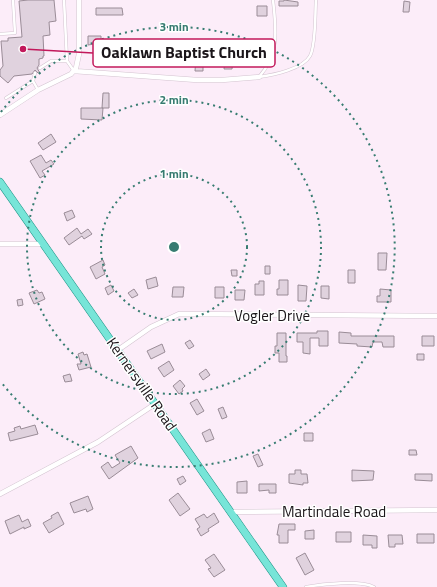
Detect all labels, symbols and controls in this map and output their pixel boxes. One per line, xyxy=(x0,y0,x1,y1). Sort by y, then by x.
text: 3 min xyxy=(159,17,189,36)
callout: Oaklawn Baptist Church xyxy=(93,39,275,67)
text: Oaklawn Baptist Church xyxy=(101,40,267,64)
text: 2 min xyxy=(159,90,189,109)
text: 1 min xyxy=(159,164,189,183)
centre of rings xyxy=(167,240,181,254)
street label: Vogler Drive xyxy=(234,304,310,327)
street label: Kernersville Road xyxy=(101,333,183,435)
street label: Martindale Road xyxy=(282,500,386,523)

